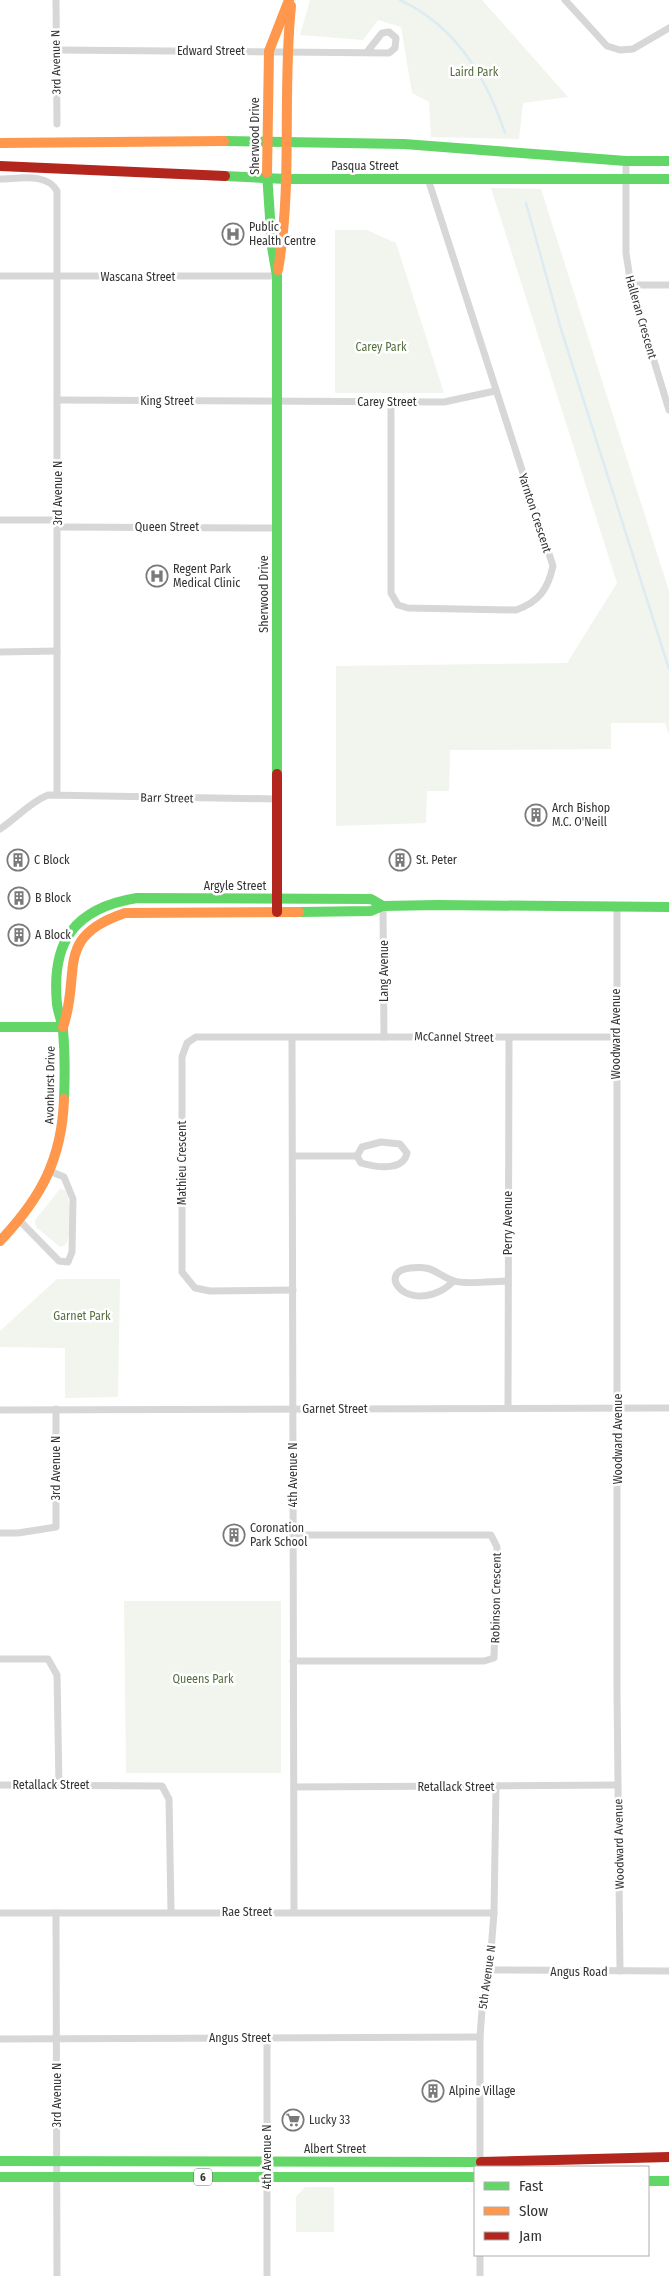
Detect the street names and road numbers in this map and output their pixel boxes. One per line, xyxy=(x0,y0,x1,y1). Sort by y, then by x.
street label: 3rd Avenue N xyxy=(48,30,64,94)
street label: Edward Street xyxy=(177,44,245,58)
street label: Sherwood Drive xyxy=(248,97,262,175)
street label: Pasqua Street xyxy=(331,159,399,173)
street label: Wascana Street xyxy=(101,270,176,284)
street label: Halleran Crescent xyxy=(622,274,660,360)
street label: King Street xyxy=(140,394,194,408)
street label: Carey Street xyxy=(357,395,417,409)
street label: 3rd Avenue N xyxy=(51,461,65,525)
street label: Yarnton Crescent xyxy=(516,472,554,554)
street label: Queen Street xyxy=(135,520,199,534)
street label: Sherwood Drive xyxy=(257,555,271,633)
street label: Barr Street xyxy=(140,791,194,805)
street label: Argyle Street xyxy=(204,879,266,893)
street label: Lang Avenue xyxy=(377,940,391,1002)
street label: Woodward Avenue xyxy=(609,989,623,1079)
street label: McCannel Street xyxy=(414,1029,494,1045)
street label: Avonhurst Drive xyxy=(42,1046,58,1124)
street label: Mathieu Crescent xyxy=(175,1121,189,1205)
street label: Perry Avenue xyxy=(501,1191,515,1255)
street label: Woodward Avenue xyxy=(611,1394,625,1484)
street label: Garnet Street xyxy=(302,1402,368,1416)
street label: 3rd Avenue N xyxy=(49,1436,63,1500)
street label: 4th Avenue N xyxy=(286,1442,300,1508)
street label: Robinson Crescent xyxy=(488,1552,504,1644)
street label: Retallack Street xyxy=(12,1778,90,1792)
street label: Retallack Street xyxy=(417,1780,495,1794)
street label: Woodward Avenue xyxy=(611,1798,627,1889)
street label: Rae Street xyxy=(222,1905,272,1919)
street label: 5th Avenue N xyxy=(476,1944,498,2010)
street label: Angus Road xyxy=(550,1965,608,1979)
street label: Angus Street xyxy=(209,2031,271,2045)
street label: 3rd Avenue N xyxy=(50,2063,64,2127)
street label: 4th Avenue N xyxy=(260,2124,274,2190)
street label: Albert Street xyxy=(304,2142,366,2156)
road number: 6 xyxy=(194,2168,212,2186)

